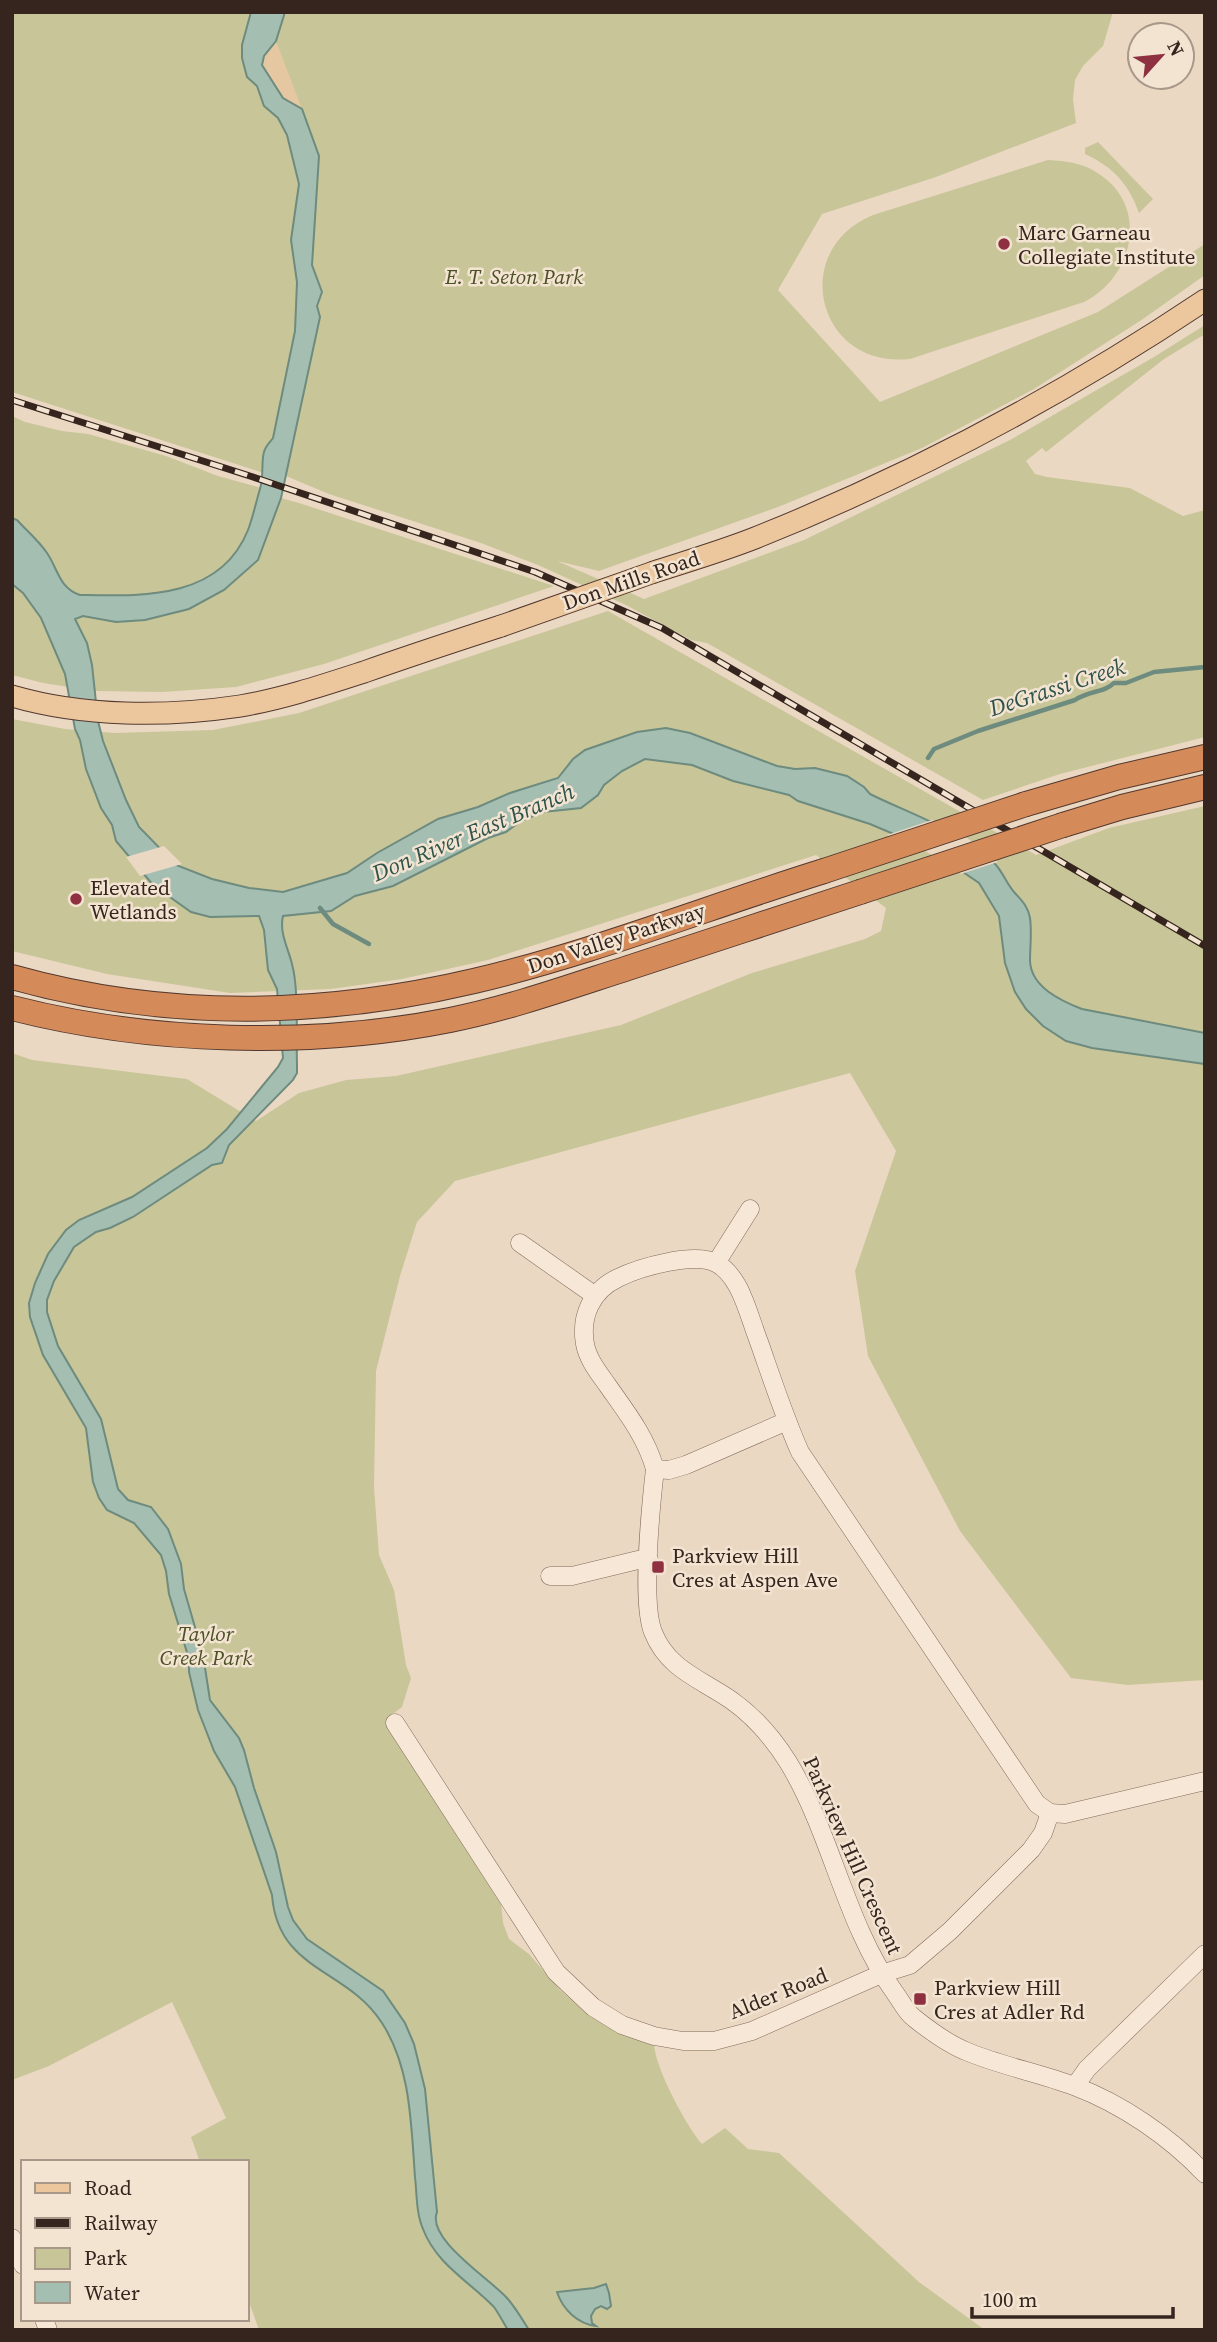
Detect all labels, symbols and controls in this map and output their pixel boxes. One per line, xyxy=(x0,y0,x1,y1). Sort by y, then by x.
north arrow xyxy=(1126,21,1196,91)
text: N xyxy=(1161,36,1191,60)
place label: Marc Garneau Collegiate Institute xyxy=(1018,218,1195,271)
marker: Marc Garneau Collegiate Institute xyxy=(996,236,1012,252)
park label: E. T. Seton Park xyxy=(444,262,583,291)
street label: Don Mills Road xyxy=(558,543,704,617)
water label: DeGrassi Creek xyxy=(984,650,1129,724)
water label: Don River East Branch xyxy=(366,775,579,889)
place label: Elevated Wetlands xyxy=(90,873,177,926)
marker: Elevated Wetlands xyxy=(68,891,84,907)
street label: Don Valley Parkway xyxy=(523,896,709,980)
place label: Parkview Hill Cres at Aspen Ave xyxy=(672,1541,838,1594)
marker: Parkview Hill Cres at Aspen Ave xyxy=(650,1559,666,1575)
park label: Taylor Creek Park xyxy=(160,1619,252,1672)
street label: Parkview Hill Crescent xyxy=(796,1751,910,1959)
street label: Alder Road xyxy=(724,1960,832,2026)
place label: Parkview Hill Cres at Adler Rd xyxy=(934,1973,1085,2026)
marker: Parkview Hill Cres at Adler Rd xyxy=(912,1991,928,2007)
legend xyxy=(21,2160,248,2321)
text: Road xyxy=(84,2173,132,2202)
text: Railway xyxy=(84,2208,158,2237)
text: Park xyxy=(84,2243,128,2272)
scale bar xyxy=(972,2276,1173,2320)
text: Water xyxy=(84,2278,140,2307)
text: 100 m xyxy=(982,2285,1037,2314)

